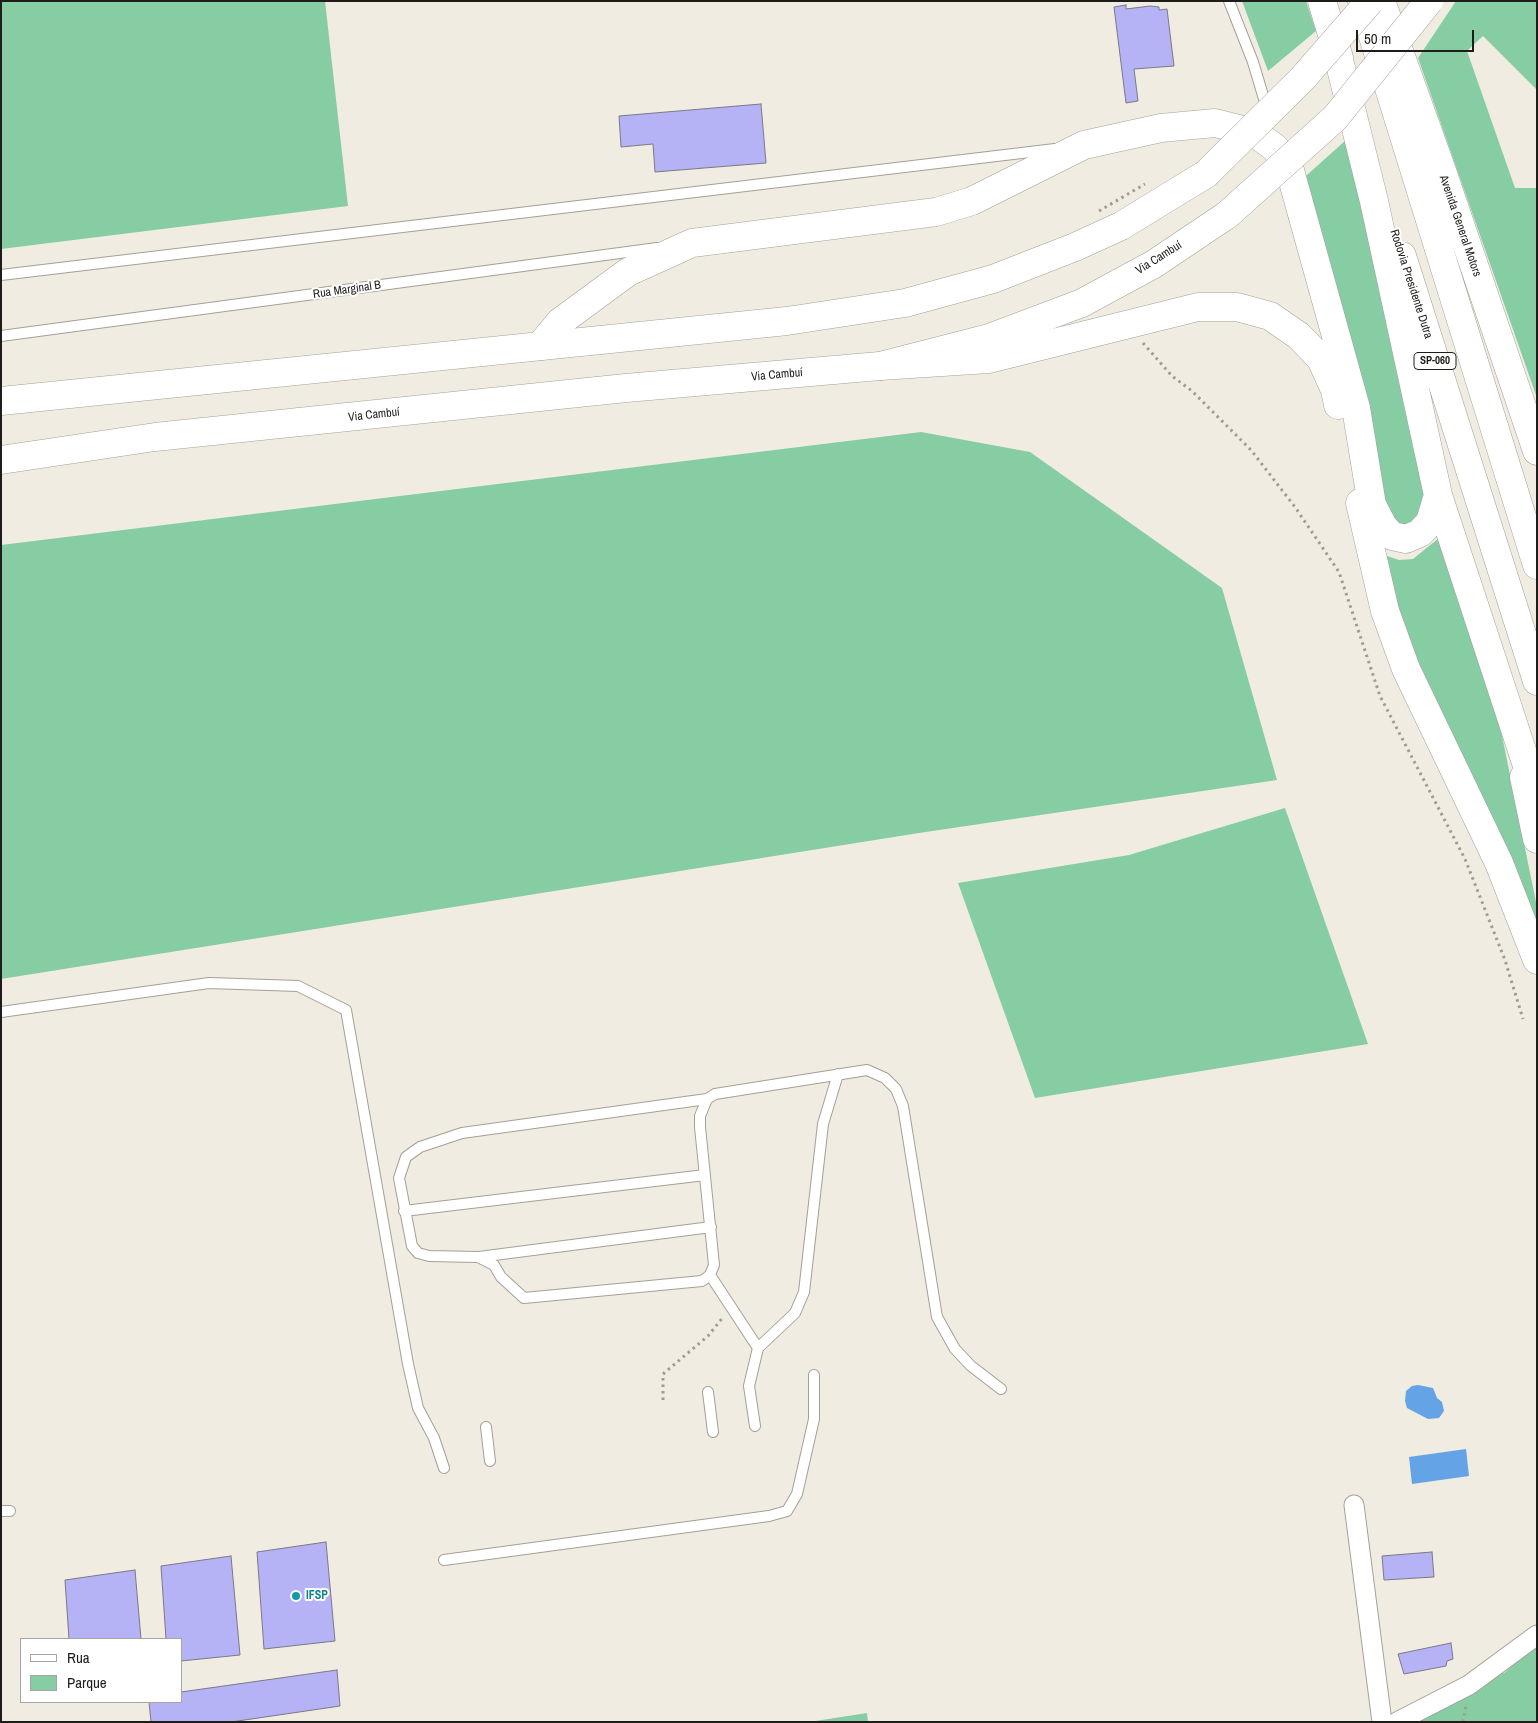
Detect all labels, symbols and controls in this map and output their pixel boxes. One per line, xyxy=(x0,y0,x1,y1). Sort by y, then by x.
scale bar xyxy=(1358,20,1476,52)
text: 50 m xyxy=(1364,28,1391,49)
street label: Avenida General Motors xyxy=(1436,173,1484,279)
street label: Rodovia Presidente Dutra xyxy=(1387,228,1435,340)
street label: Via Cambuí xyxy=(1133,238,1185,278)
street label: Rua Marginal B xyxy=(312,278,382,302)
road number: SP-060 xyxy=(1414,352,1456,370)
street label: Via Cambuí xyxy=(751,366,803,384)
street label: Via Cambuí xyxy=(347,405,401,425)
place label: IFSP xyxy=(306,1589,328,1603)
marker: IFSP xyxy=(290,1590,302,1602)
legend xyxy=(20,1638,182,1703)
text: Rua xyxy=(67,1647,90,1668)
text: Parque xyxy=(67,1672,107,1693)

